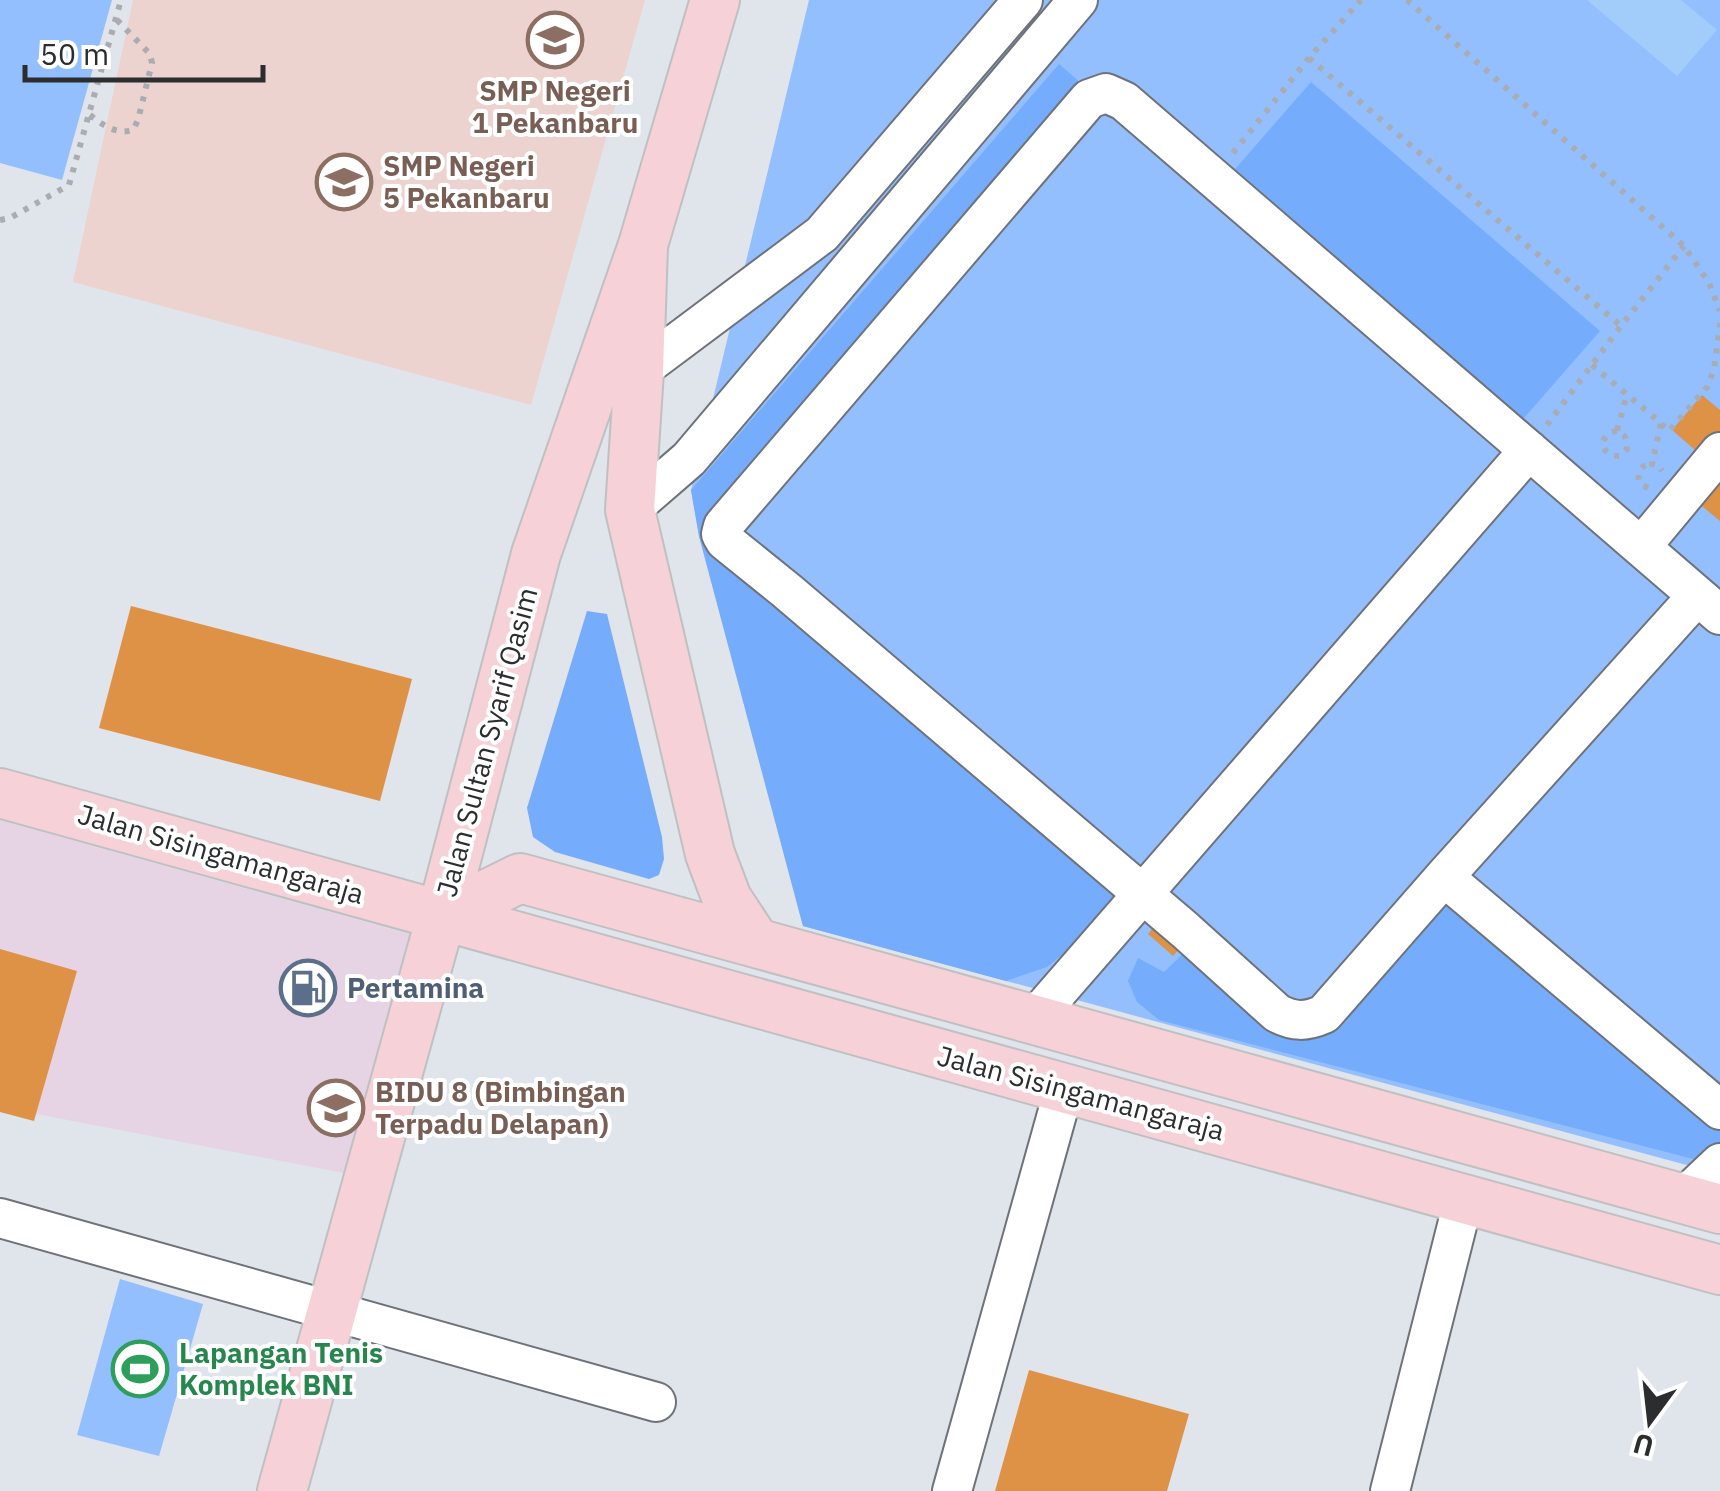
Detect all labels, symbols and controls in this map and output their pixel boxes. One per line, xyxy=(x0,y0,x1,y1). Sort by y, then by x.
school or university icon: SMP Negeri 1 Pekanbaru xyxy=(525,10,585,70)
scale bar xyxy=(25,20,262,82)
text: 50 m xyxy=(40,34,109,73)
place label: SMP Negeri 1 Pekanbaru xyxy=(472,72,638,141)
place label: SMP Negeri 5 Pekanbaru xyxy=(383,147,550,216)
school or university icon: SMP Negeri 5 Pekanbaru xyxy=(314,152,374,212)
street label: Jalan Sultan Syarif Qasim xyxy=(427,583,546,901)
street label: Jalan Sisingamangaraja xyxy=(74,795,368,912)
fuel station icon: Pertamina xyxy=(278,958,338,1018)
place label: Pertamina xyxy=(347,969,484,1006)
street label: Jalan Sisingamangaraja xyxy=(933,1036,1229,1149)
place label: BIDU 8 (Bimbingan Terpadu Delapan) xyxy=(375,1073,626,1142)
school or university icon: BIDU 8 (Bimbingan Terpadu Delapan) xyxy=(306,1078,366,1138)
place label: Lapangan Tenis Komplek BNI xyxy=(179,1334,383,1403)
sports icon: Lapangan Tenis Komplek BNI xyxy=(110,1339,170,1399)
north arrow xyxy=(1600,1371,1700,1471)
text: U xyxy=(1629,1425,1658,1466)

